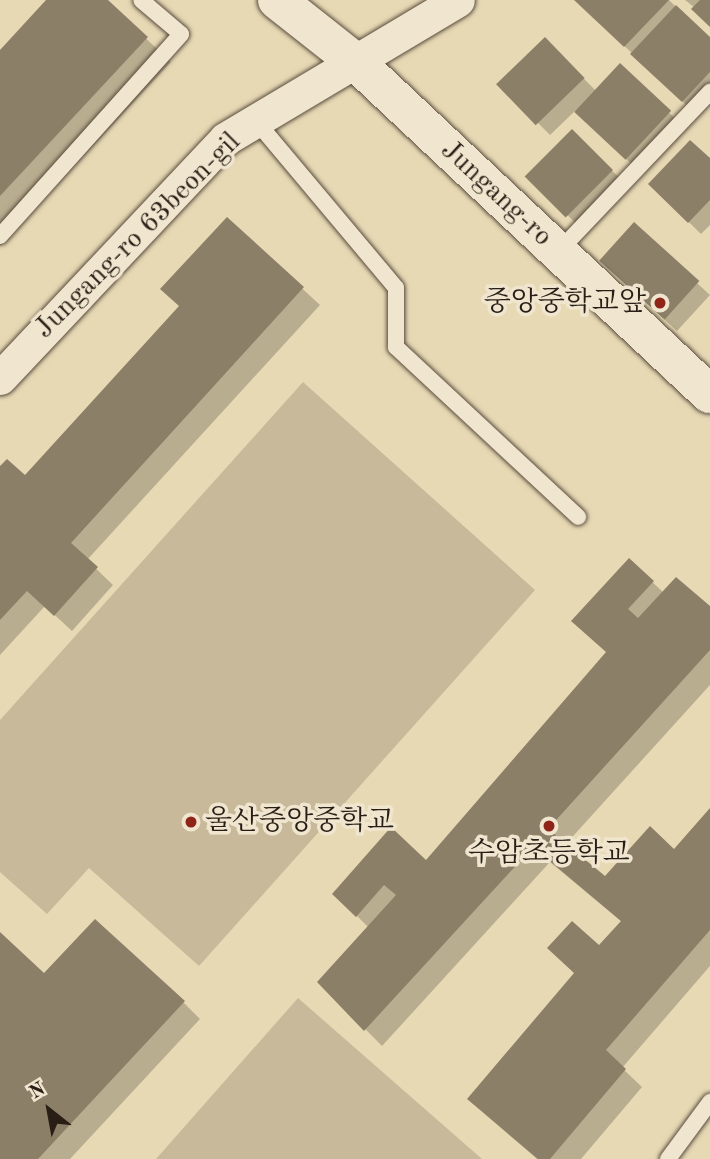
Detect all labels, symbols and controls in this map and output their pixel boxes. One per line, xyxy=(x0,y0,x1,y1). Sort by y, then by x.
street label: Jungang-ro 63beon-gil xyxy=(28,126,248,346)
street label: Jungang-ro xyxy=(433,134,559,254)
place label: 중앙중학교앞 xyxy=(484,286,646,320)
marker: 중앙중학교앞 xyxy=(652,295,668,311)
place label: 울산중앙중학교 xyxy=(205,805,394,839)
marker: 울산중앙중학교 xyxy=(183,814,199,830)
marker: 수암초등학교 xyxy=(541,818,557,834)
place label: 수암초등학교 xyxy=(468,837,630,871)
north arrow xyxy=(14,1075,84,1145)
text: N xyxy=(27,1080,49,1103)

